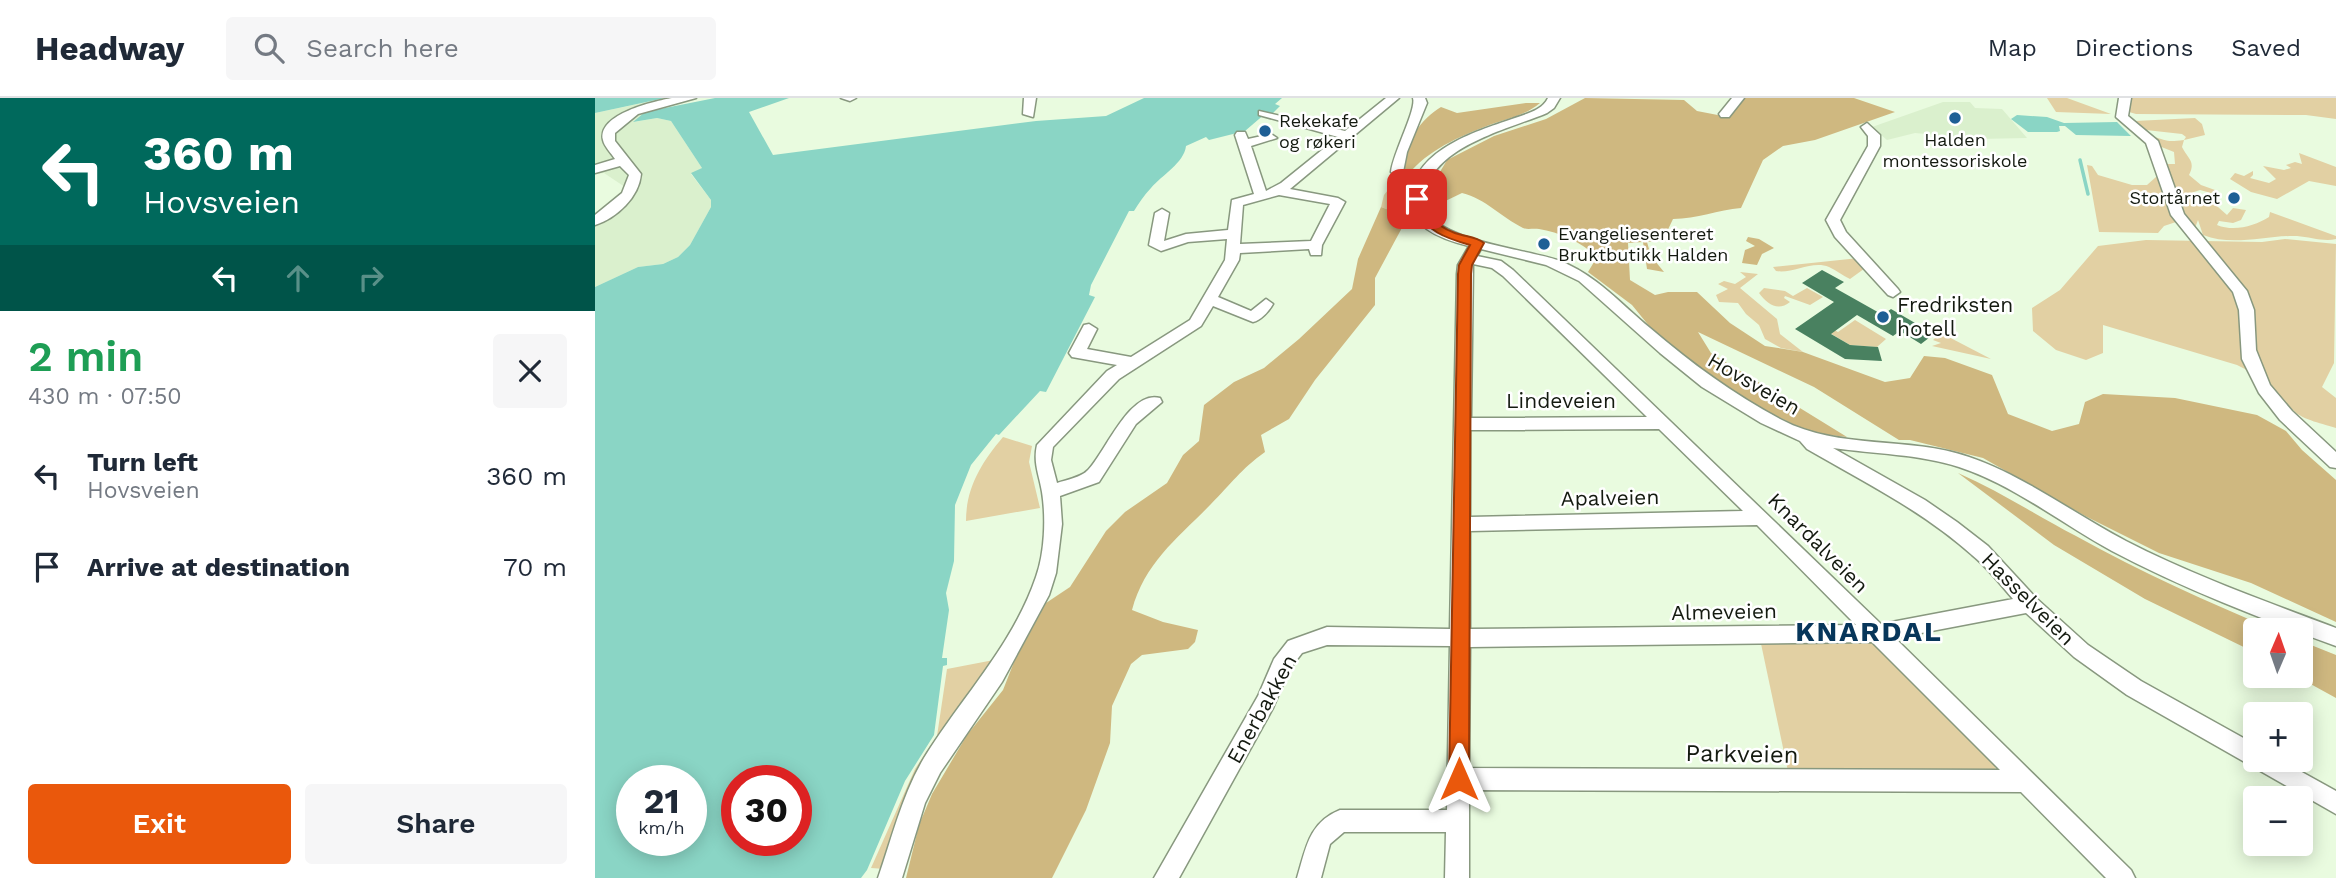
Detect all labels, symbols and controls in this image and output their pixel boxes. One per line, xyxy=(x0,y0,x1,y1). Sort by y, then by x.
search box xyxy=(226,17,716,80)
text: Headway xyxy=(35,29,184,68)
icon: search xyxy=(250,29,288,67)
text: Search here xyxy=(306,33,459,63)
text: Map xyxy=(1988,34,2037,62)
text: Directions xyxy=(2075,34,2193,62)
text: Saved xyxy=(2231,34,2301,62)
place label: Rekekafe og røkeri xyxy=(1279,110,1359,152)
marker: Halden montessoriskole xyxy=(1947,110,1963,126)
marker: Rekekafe og røkeri xyxy=(1257,123,1273,139)
text: 360 m xyxy=(143,124,294,182)
icon: left xyxy=(28,126,119,217)
place label: Halden montessoriskole xyxy=(1883,129,2027,171)
pin xyxy=(1387,169,1447,229)
icon: arrive xyxy=(1398,180,1436,218)
text: Hovsveien xyxy=(143,183,300,221)
place label: Stortårnet xyxy=(2129,187,2220,208)
marker: Stortårnet xyxy=(2226,190,2242,206)
place label: Evangeliesenteret Bruktbutikk Halden xyxy=(1558,223,1728,265)
marker: Evangeliesenteret Bruktbutikk Halden xyxy=(1536,236,1552,252)
icon: left xyxy=(206,259,244,297)
icon: ahead xyxy=(279,259,317,297)
icon: right xyxy=(352,259,390,297)
place label: Fredriksten hotell xyxy=(1897,292,2013,341)
marker: Fredriksten hotell xyxy=(1875,309,1891,325)
text: 2 min xyxy=(28,332,143,381)
button: close xyxy=(493,334,567,408)
street label: Hovsveien xyxy=(1703,347,1805,420)
text: 430 m · 07:50 xyxy=(28,383,182,410)
street label: Lindeveien xyxy=(1506,388,1616,413)
text: Turn left xyxy=(87,447,198,477)
icon: left xyxy=(28,457,66,495)
text: 360 m xyxy=(486,461,567,491)
text: Hovsveien xyxy=(87,477,200,504)
street label: Apalveien xyxy=(1560,484,1660,511)
street label: Knardalveien xyxy=(1763,487,1874,598)
street label: Hasselveien xyxy=(1977,547,2080,650)
icon: arrive xyxy=(28,548,66,586)
text: Arrive at destination xyxy=(87,552,350,582)
text: 70 m xyxy=(503,552,567,582)
street label: Almeveien xyxy=(1671,598,1777,625)
district label: KNARDAL xyxy=(1795,615,1943,648)
north arrow xyxy=(2243,618,2313,688)
map controls xyxy=(2243,618,2313,856)
street label: Enerbakken xyxy=(1221,650,1302,768)
button: + xyxy=(2243,702,2313,772)
street label: Parkveien xyxy=(1685,739,1799,769)
position arrow xyxy=(1422,742,1496,816)
speed limit sign: 30 xyxy=(721,765,812,856)
text: 21 xyxy=(644,780,679,822)
button: Exit xyxy=(28,784,291,864)
button: Share xyxy=(305,784,567,864)
button: − xyxy=(2243,786,2313,856)
text: km/h xyxy=(638,817,685,838)

